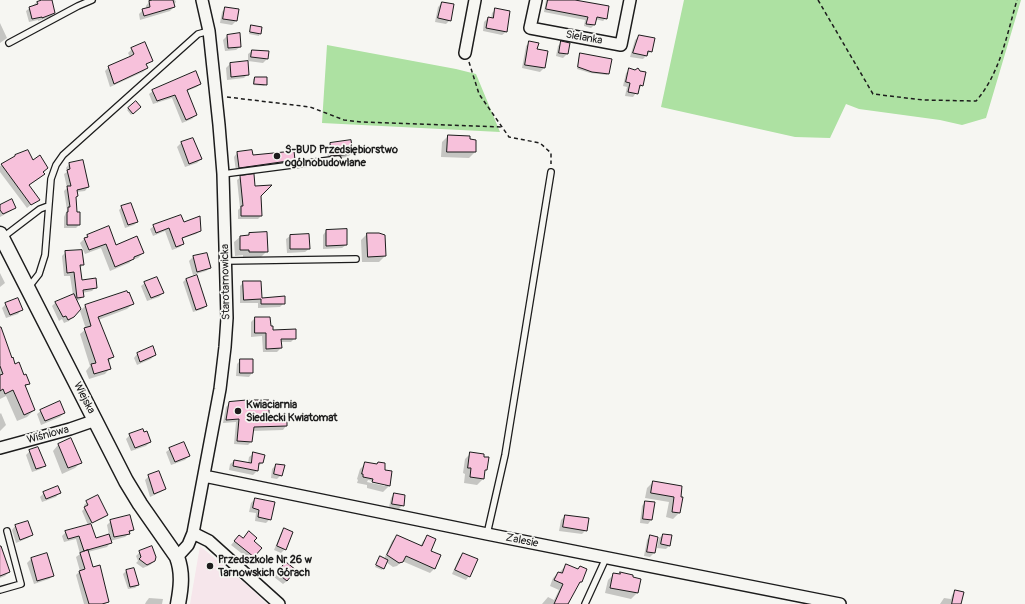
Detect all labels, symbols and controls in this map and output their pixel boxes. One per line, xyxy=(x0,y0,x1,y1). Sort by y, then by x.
street label: Sielanka xyxy=(565,28,603,48)
place label: S-BUD Przedsiębiorstwo ogólnobudowlane xyxy=(285,143,398,169)
marker: S-BUD Przedsiębiorstwo ogólnobudowlane xyxy=(272,151,282,161)
street label: Starotarnowicka xyxy=(219,244,233,320)
street label: Wiejska xyxy=(70,380,98,416)
place label: Kwiaciarnia Siedlecki Kwiatomat xyxy=(246,398,338,424)
marker: Kwiaciarnia Siedlecki Kwiatomat xyxy=(233,406,243,416)
street label: Wiśniowa xyxy=(26,423,70,447)
street label: Zalesie xyxy=(505,531,539,551)
place label: Przedszkole Nr 26 w Tarnowskich Górach xyxy=(218,553,312,579)
marker: Przedszkole Nr 26 w Tarnowskich Górach xyxy=(205,561,215,571)

